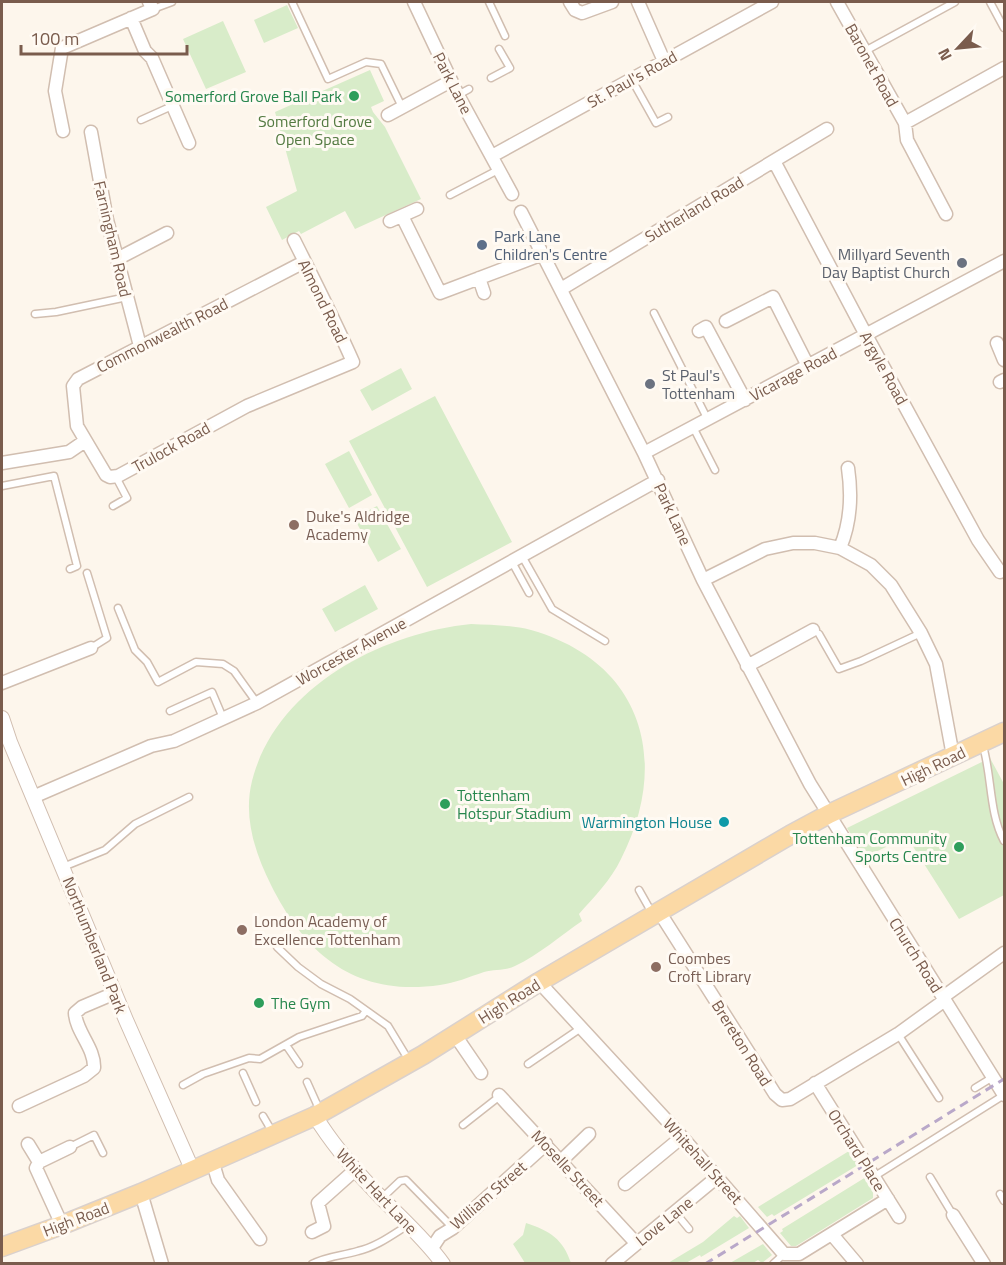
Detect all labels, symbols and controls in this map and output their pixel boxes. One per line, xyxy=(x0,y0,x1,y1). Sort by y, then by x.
scale bar xyxy=(21,18,188,56)
north arrow xyxy=(928,18,988,78)
street label: Baronet Road xyxy=(839,19,905,111)
text: 100 m xyxy=(30,25,79,52)
street label: St. Paul's Road xyxy=(583,44,681,114)
text: N xyxy=(931,44,958,65)
street label: Park Lane xyxy=(427,48,479,118)
place label: Somerford Grove Ball Park xyxy=(165,84,342,108)
marker: Somerford Grove Ball Park xyxy=(347,89,361,103)
park label: Somerford Grove Open Space xyxy=(258,109,372,151)
street label: Sutherland Road xyxy=(640,170,748,248)
street label: Farningham Road xyxy=(88,179,138,299)
place label: Park Lane Children's Centre xyxy=(494,224,607,266)
marker: Park Lane Children's Centre xyxy=(475,238,489,252)
place label: Millyard Seventh Day Baptist Church xyxy=(822,242,950,284)
street label: Almond Road xyxy=(292,255,354,347)
marker: Millyard Seventh Day Baptist Church xyxy=(955,256,969,270)
street label: Commonwealth Road xyxy=(92,291,232,379)
street label: Argyle Road xyxy=(854,327,914,409)
street label: Vicarage Road xyxy=(745,341,841,407)
place label: St Paul's Tottenham xyxy=(662,363,735,405)
marker: St Paul's Tottenham xyxy=(643,377,657,391)
street label: Trulock Road xyxy=(128,416,214,478)
street label: Park Lane xyxy=(648,479,698,549)
place label: Duke's Aldridge Academy xyxy=(306,504,410,546)
marker: Duke's Aldridge Academy xyxy=(287,518,301,532)
street label: Worcester Avenue xyxy=(291,611,411,691)
street label: High Road xyxy=(897,740,969,792)
place label: Tottenham Hotspur Stadium xyxy=(457,783,571,825)
marker: Tottenham Hotspur Stadium xyxy=(438,797,452,811)
place label: Warmington House xyxy=(581,810,712,834)
marker: Warmington House xyxy=(717,815,731,829)
place label: Tottenham Community Sports Centre xyxy=(793,826,947,868)
marker: Tottenham Community Sports Centre xyxy=(952,840,966,854)
street label: Northumberland Park xyxy=(57,873,134,1017)
place label: London Academy of Excellence Tottenham xyxy=(254,909,401,951)
street label: Church Road xyxy=(883,913,949,997)
marker: London Academy of Excellence Tottenham xyxy=(235,923,249,937)
place label: Coombes Croft Library xyxy=(668,946,752,988)
marker: Coombes Croft Library xyxy=(649,960,663,974)
street label: High Road xyxy=(473,972,545,1030)
place label: The Gym xyxy=(271,991,330,1015)
street label: Brereton Road xyxy=(706,995,778,1091)
marker: The Gym xyxy=(252,996,266,1010)
street label: Orchard Place xyxy=(822,1104,892,1196)
street label: Whitehall Street xyxy=(658,1113,749,1210)
street label: Moselle Street xyxy=(526,1124,610,1212)
street label: White Hart Lane xyxy=(331,1143,423,1239)
street label: William Street xyxy=(444,1155,532,1235)
street label: Love Lane xyxy=(630,1190,698,1252)
street label: High Road xyxy=(39,1195,113,1243)

